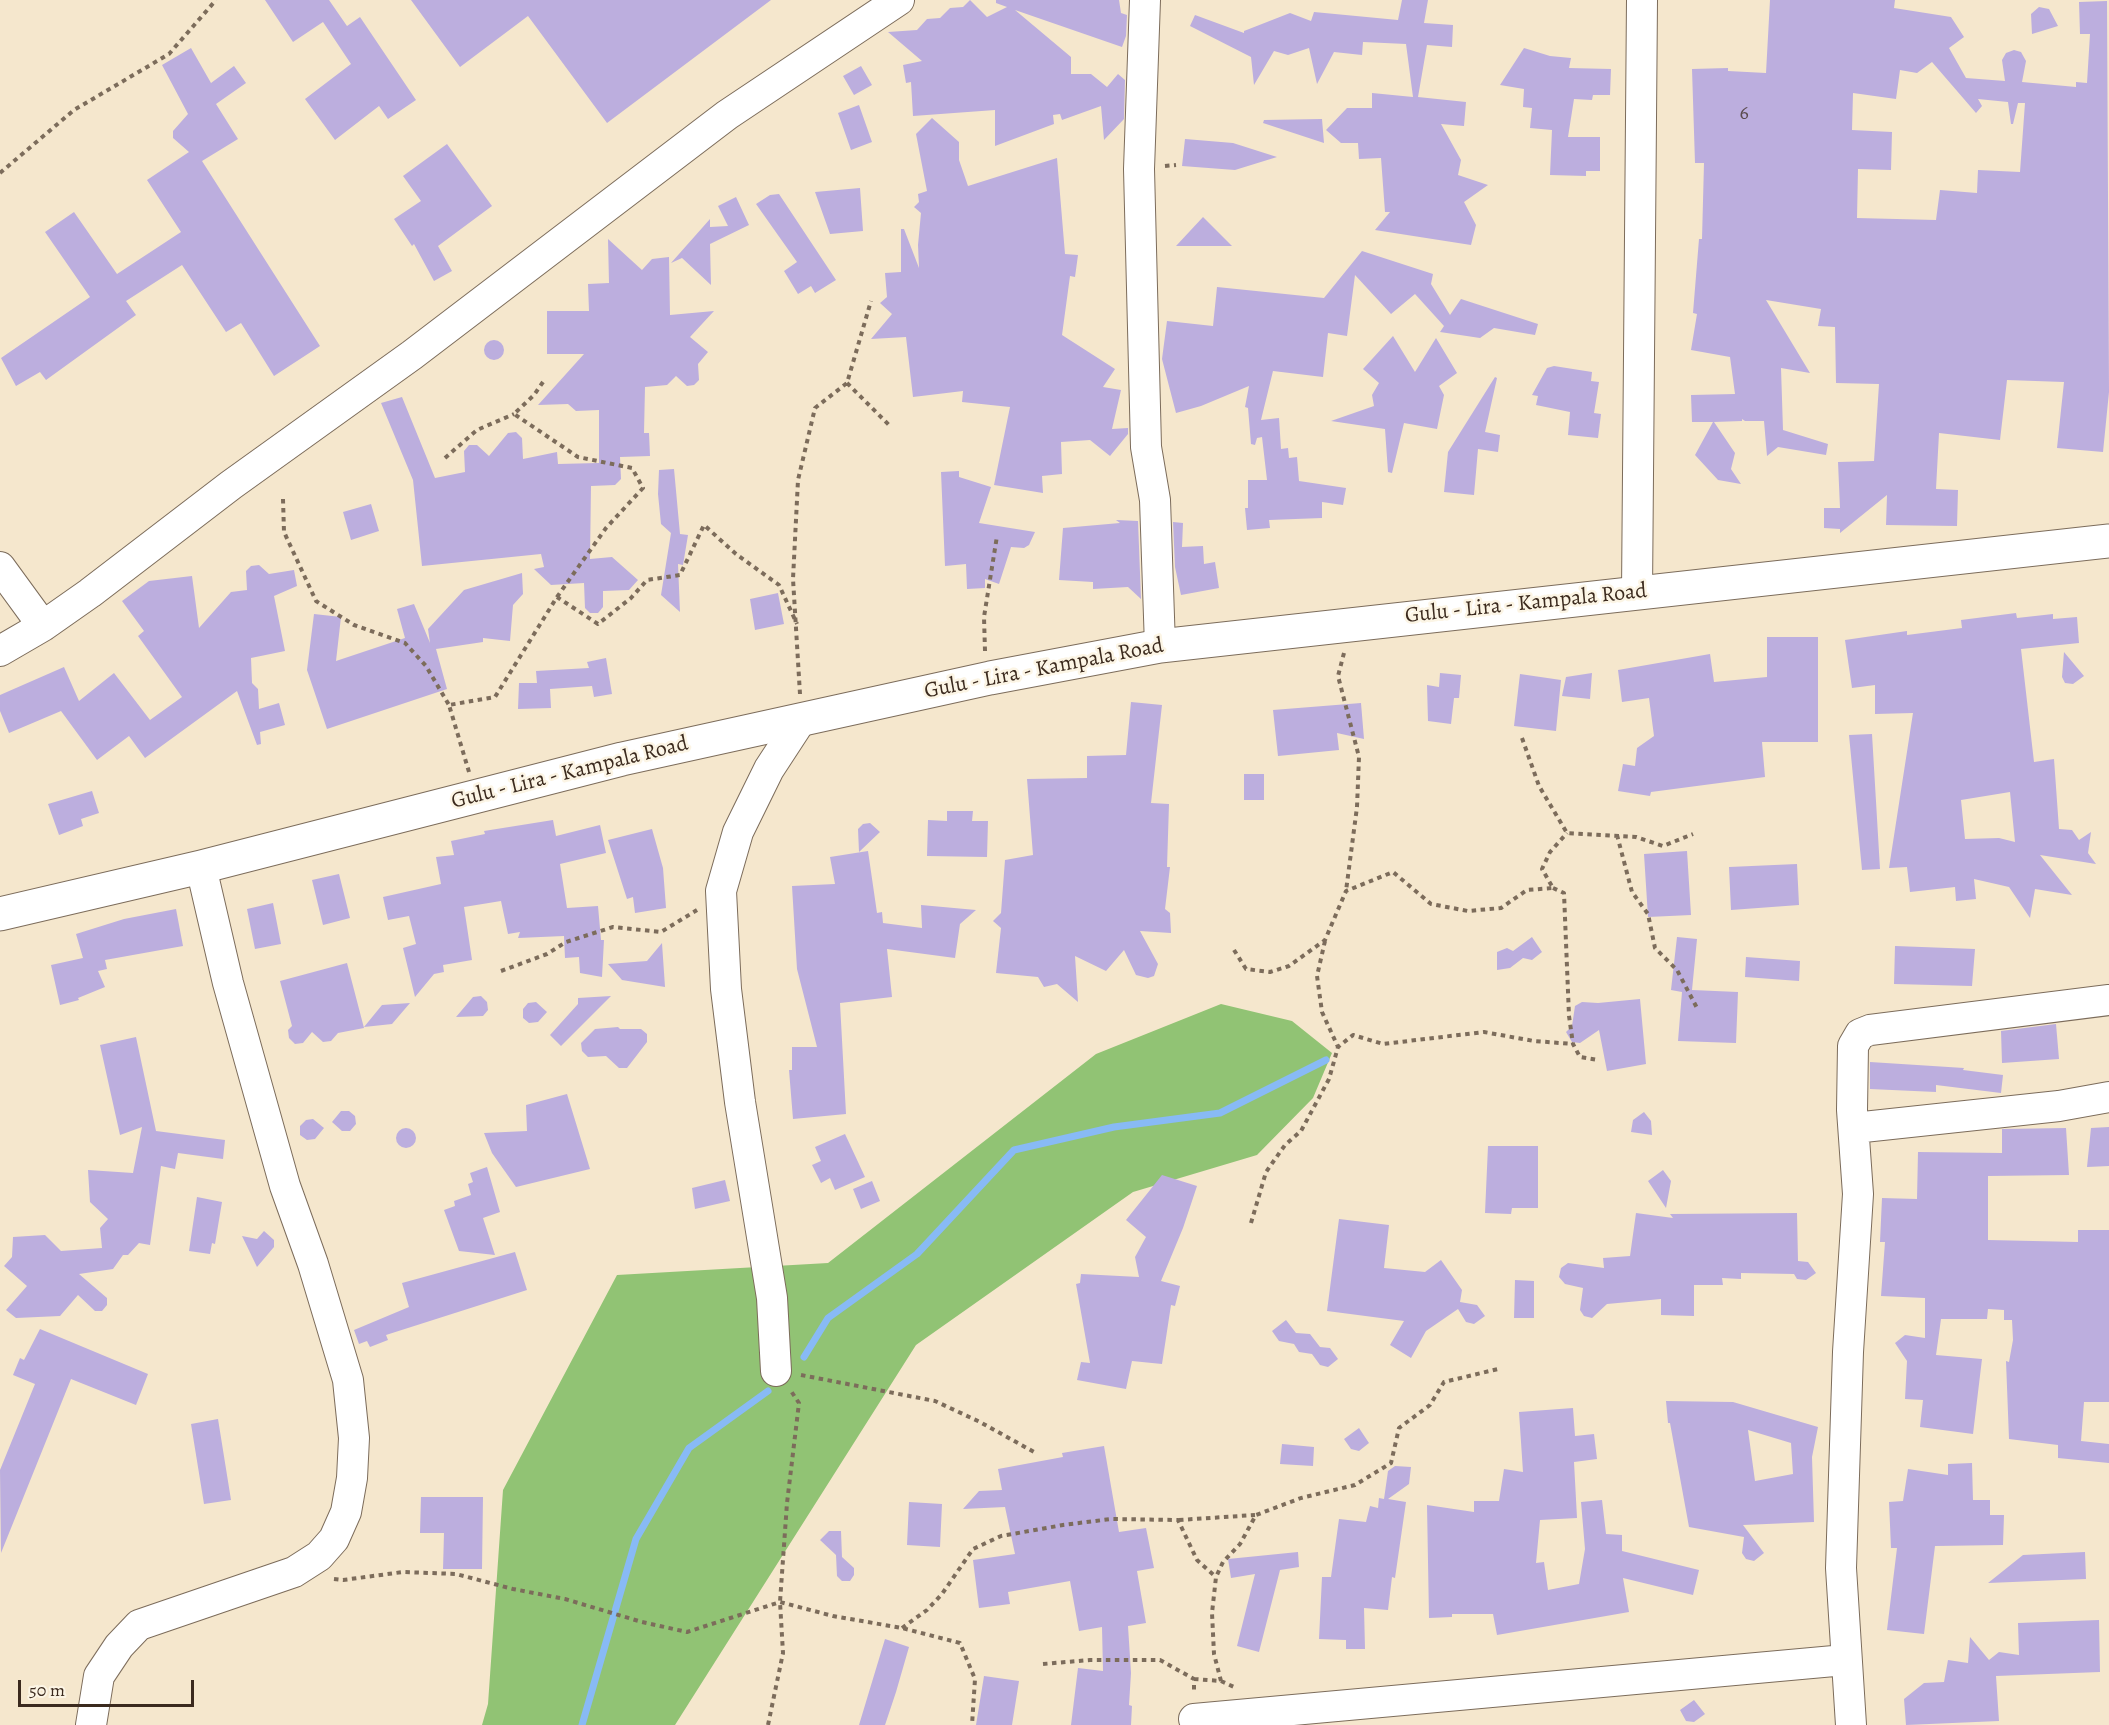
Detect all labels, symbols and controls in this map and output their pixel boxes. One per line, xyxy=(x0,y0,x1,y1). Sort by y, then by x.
house number: 6 xyxy=(1739,102,1749,126)
street label: Gulu - Lira - Kampala Road xyxy=(1404,578,1648,630)
street label: Gulu - Lira - Kampala Road xyxy=(922,633,1166,705)
street label: Gulu - Lira - Kampala Road xyxy=(449,731,691,815)
scale bar xyxy=(21,1668,196,1706)
text: 50 m xyxy=(29,1678,65,1702)

